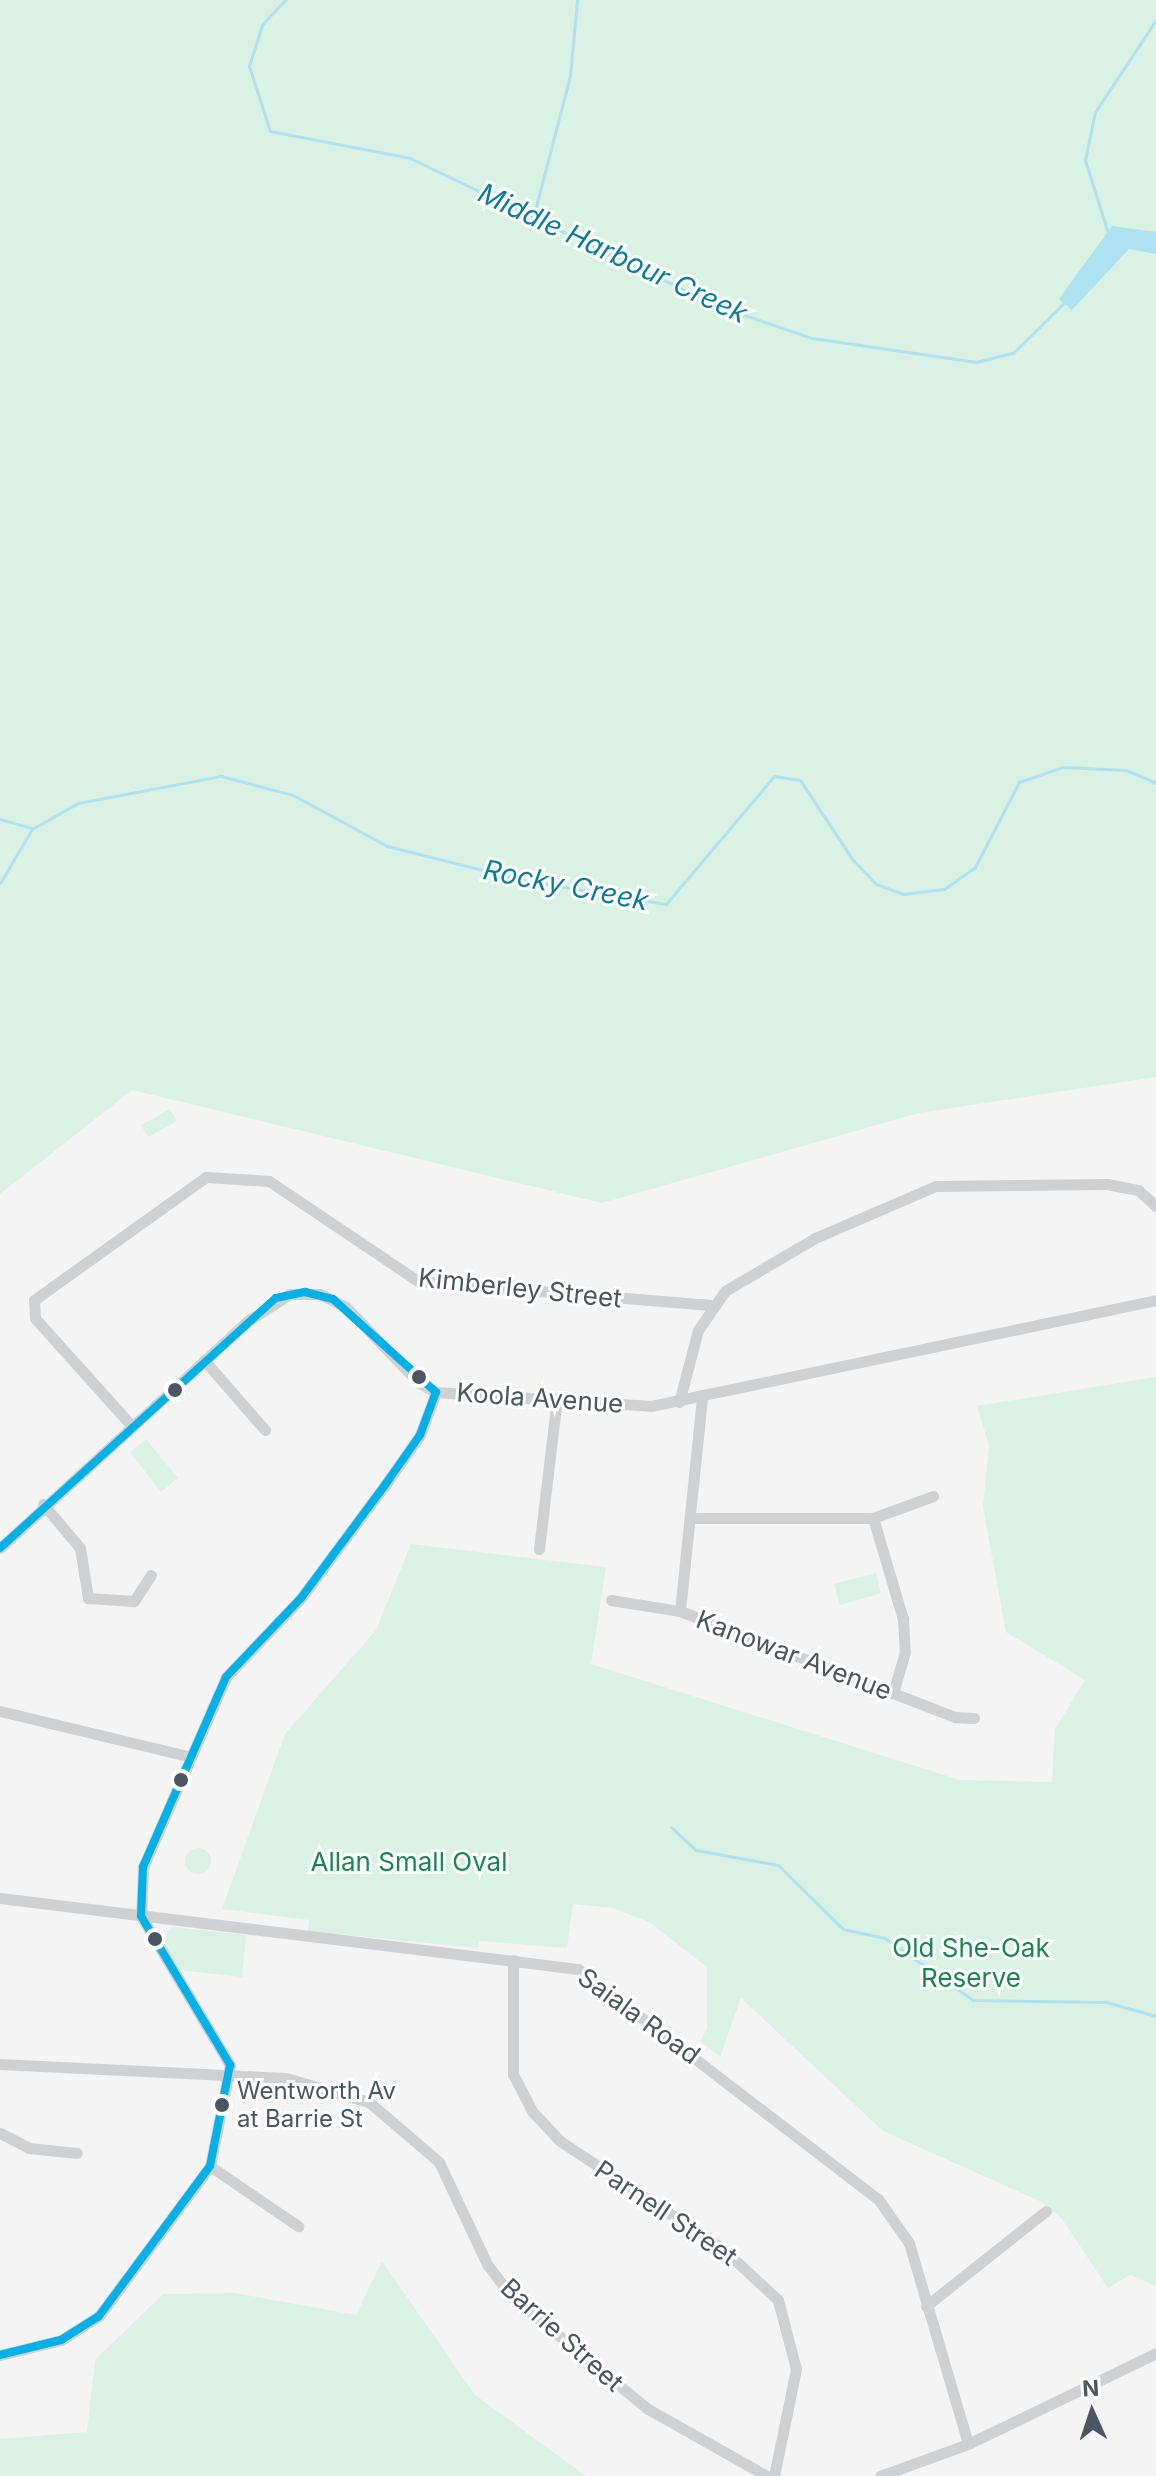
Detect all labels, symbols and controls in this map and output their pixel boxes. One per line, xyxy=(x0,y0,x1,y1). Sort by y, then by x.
water label: Middle Harbour Creek xyxy=(473,176,753,330)
water label: Rocky Creek xyxy=(481,853,651,917)
street label: Kimberley Street xyxy=(417,1262,623,1314)
unlabelled marker xyxy=(411,1369,427,1385)
street label: Koola Avenue xyxy=(456,1377,624,1419)
unlabelled marker xyxy=(167,1382,183,1398)
street label: Kanowar Avenue xyxy=(692,1603,896,1707)
unlabelled marker xyxy=(173,1772,189,1788)
park label: Allan Small Oval xyxy=(310,1846,508,1878)
unlabelled marker xyxy=(147,1931,163,1947)
park label: Old She-Oak Reserve xyxy=(892,1932,1050,1994)
street label: Saiala Road xyxy=(572,1961,706,2071)
place label: Wentworth Av at Barrie St xyxy=(237,2077,396,2133)
marker: Wentworth Av at Barrie St xyxy=(214,2097,230,2113)
street label: Parnell Street xyxy=(589,2154,743,2272)
street label: Barrie Street xyxy=(494,2272,630,2398)
north arrow xyxy=(1052,2372,1132,2452)
text: N xyxy=(1082,2375,1100,2401)

